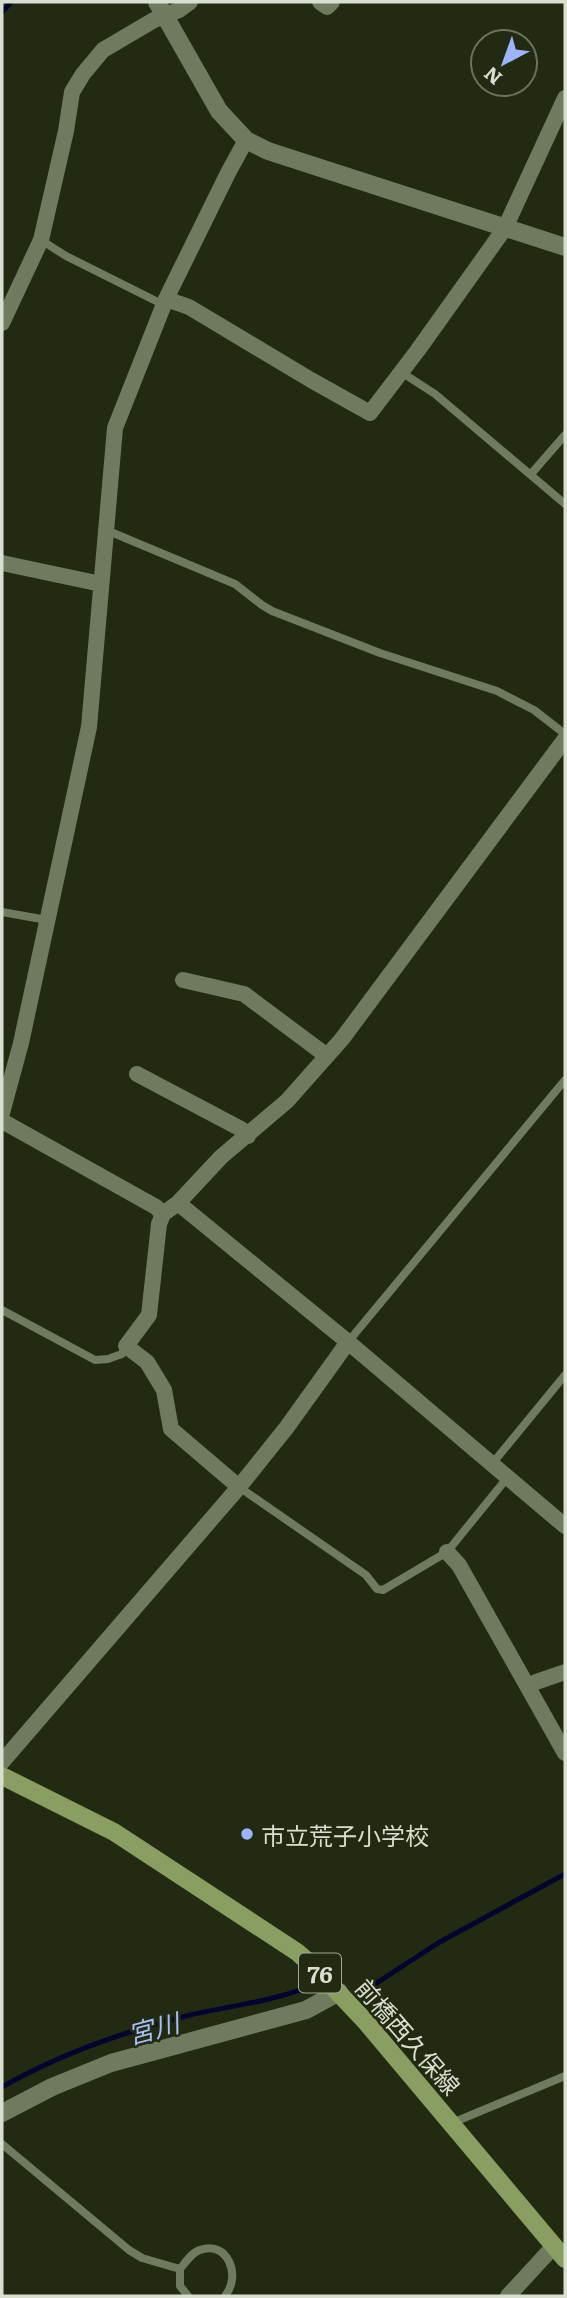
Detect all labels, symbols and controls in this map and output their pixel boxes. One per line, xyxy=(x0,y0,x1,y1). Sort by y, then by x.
north arrow xyxy=(469,28,539,98)
text: N xyxy=(477,61,507,92)
place label: 市立荒子小学校 xyxy=(261,1817,429,1852)
marker: 市立荒子小学校 xyxy=(239,1826,255,1842)
road number: 76 xyxy=(299,1954,341,1992)
street label: 前橋西久保線 xyxy=(349,1970,469,2102)
water label: 宮川 xyxy=(123,2001,186,2053)

